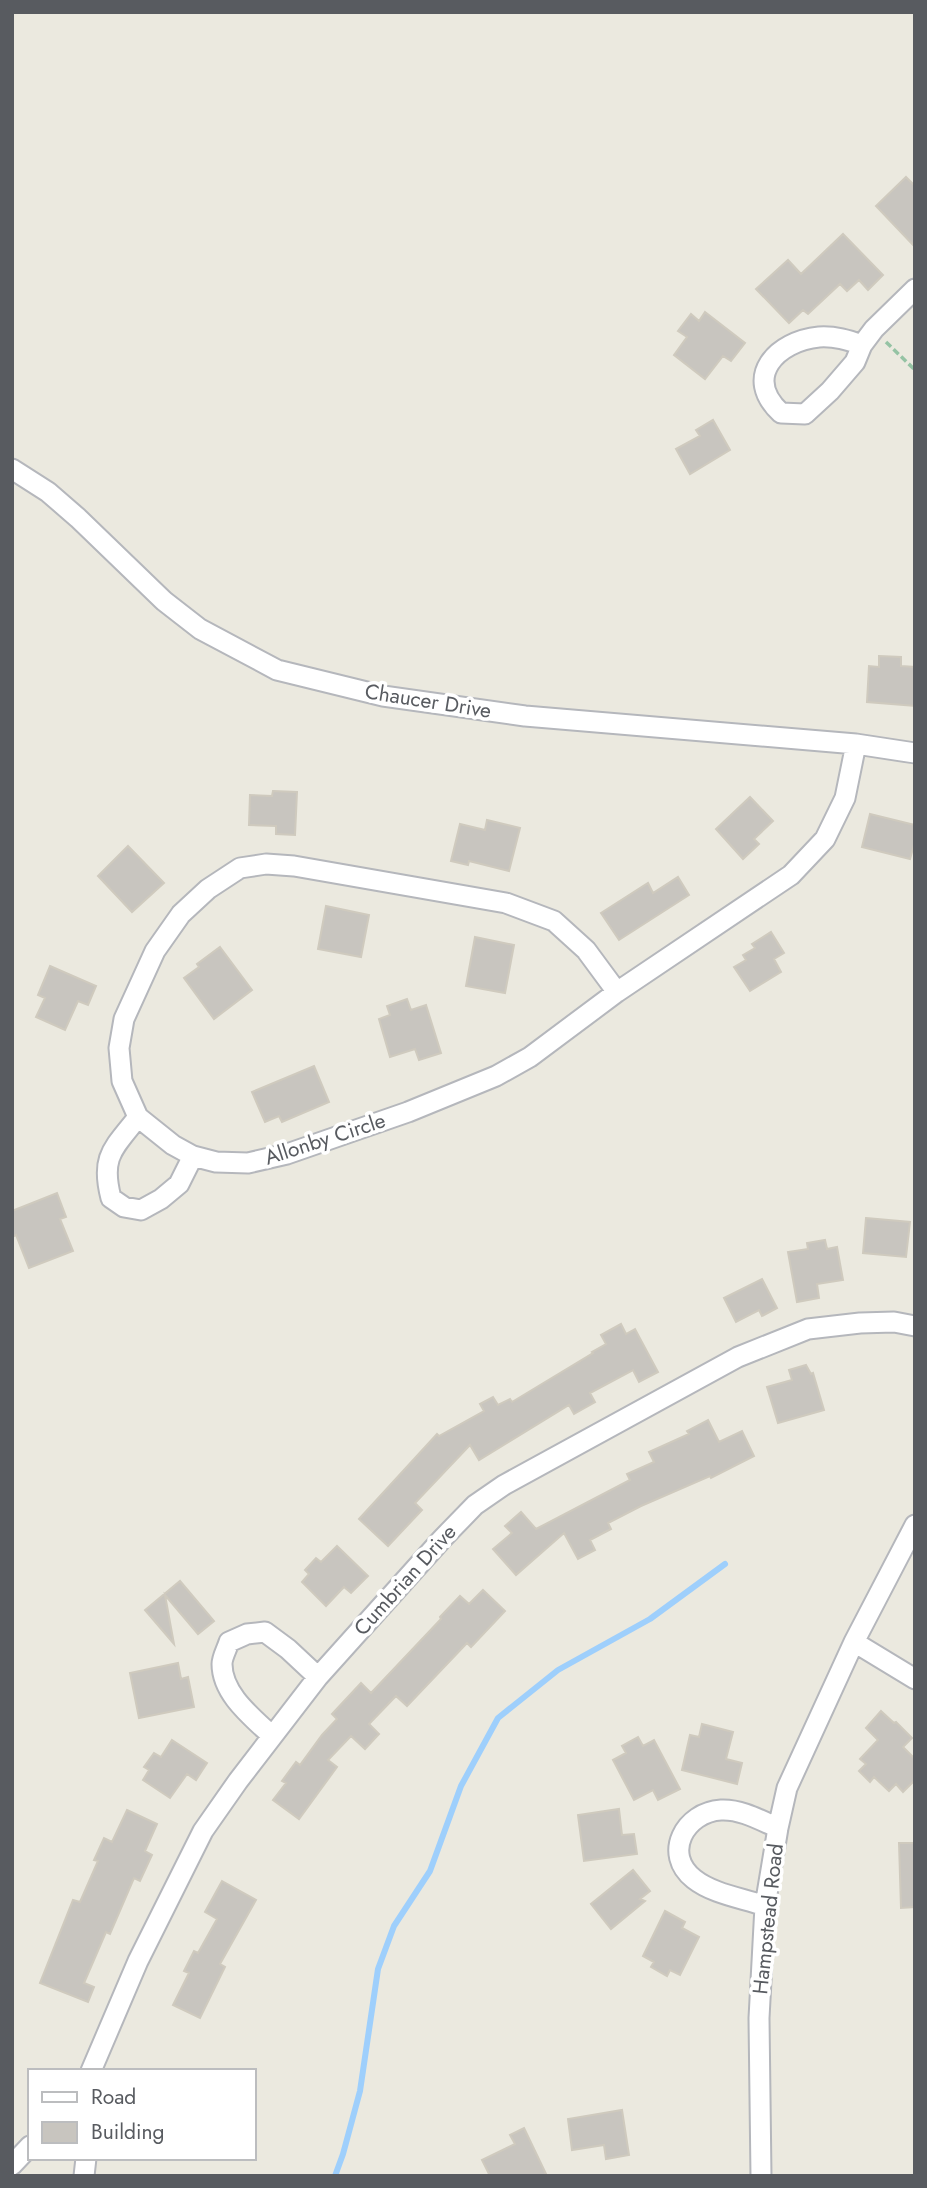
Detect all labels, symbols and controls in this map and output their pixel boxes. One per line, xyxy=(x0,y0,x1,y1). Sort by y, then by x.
street label: Chaucer Drive xyxy=(363,676,494,726)
street label: Allonby Circle xyxy=(261,1105,390,1173)
street label: Cumbrian Drive xyxy=(347,1518,463,1642)
street label: Hampstead Road xyxy=(745,1842,791,1996)
legend xyxy=(28,2069,256,2160)
text: Road xyxy=(91,2082,136,2112)
text: Building xyxy=(91,2117,164,2147)

